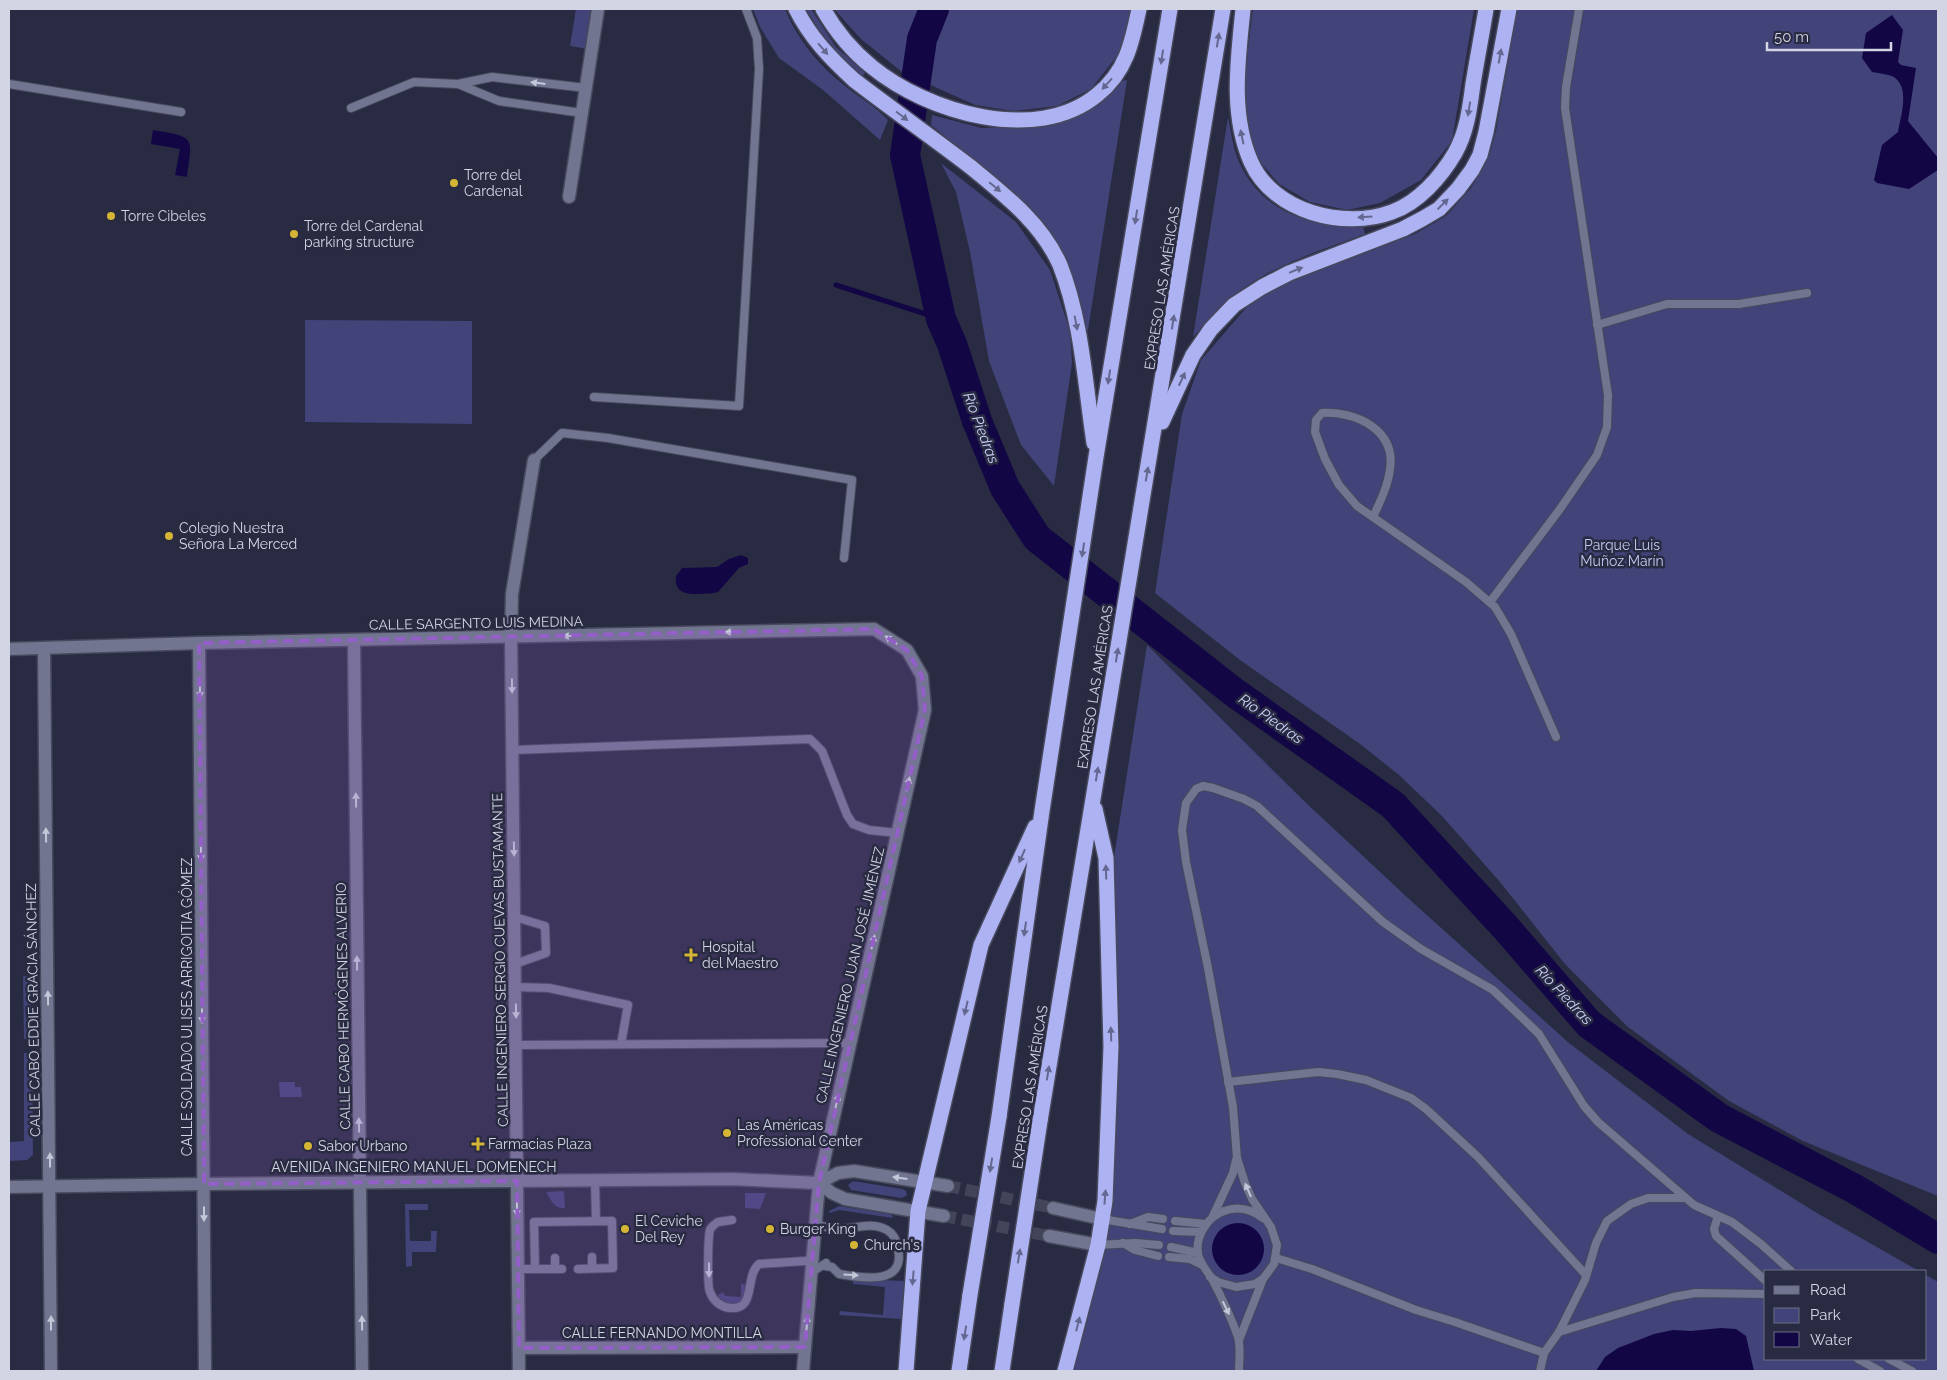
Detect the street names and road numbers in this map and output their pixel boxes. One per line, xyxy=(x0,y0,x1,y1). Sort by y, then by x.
street label: EXPRESO LAS AMÉRICAS xyxy=(1140,204,1183,371)
street label: EXPRESO LAS AMÉRICAS xyxy=(1073,603,1116,770)
street label: CALLE SARGENTO LUIS MEDINA xyxy=(369,613,584,633)
street label: CALLE INGENIERO SERGIO CUEVAS BUSTAMANTE xyxy=(489,793,511,1127)
street label: CALLE INGENIERO JUAN JOSÉ JIMÉNEZ xyxy=(812,845,887,1105)
street label: CALLE SOLDADO ULISES ARRIGOITIA GÓMEZ xyxy=(178,858,195,1156)
street label: CALLE CABO HERMÓGENES ALVERIO xyxy=(332,882,353,1130)
street label: CALLE CABO EDDIE GRACIA SÁNCHEZ xyxy=(22,883,43,1137)
street label: EXPRESO LAS AMÉRICAS xyxy=(1008,1003,1051,1170)
street label: AVENIDA INGENIERO MANUEL DOMENECH xyxy=(271,1159,557,1175)
street label: CALLE FERNANDO MONTILLA xyxy=(562,1325,762,1341)

